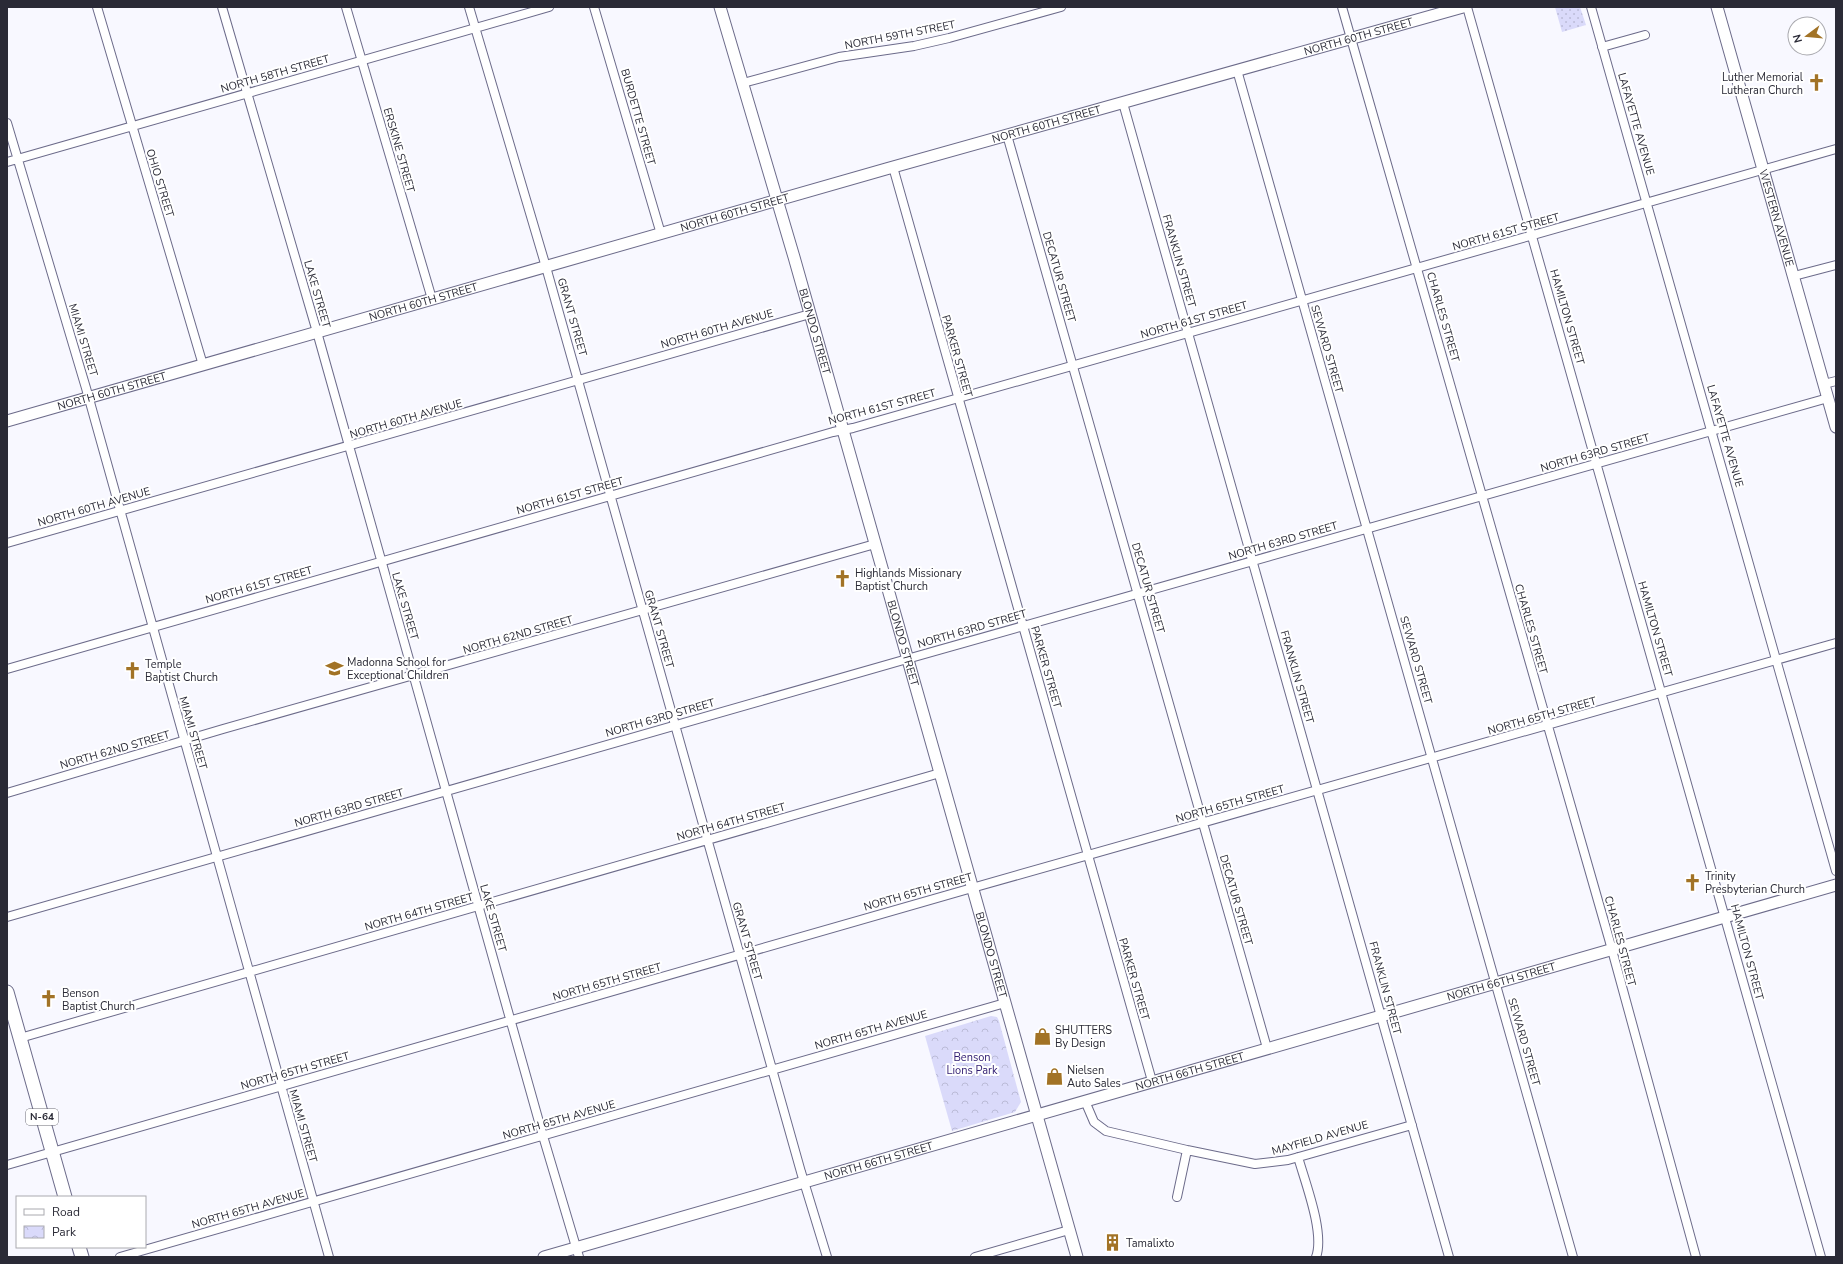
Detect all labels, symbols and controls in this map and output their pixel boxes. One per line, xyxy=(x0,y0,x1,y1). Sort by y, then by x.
street label: NORTH 60TH STREET xyxy=(1302,14,1415,59)
north arrow xyxy=(1787,16,1827,56)
street label: NORTH 59TH STREET xyxy=(843,17,957,53)
text: N xyxy=(1790,33,1806,45)
street label: NORTH 58TH STREET xyxy=(219,51,331,97)
street label: BURDETTE STREET xyxy=(617,67,659,167)
place label: Luther Memorial Lutheran Church xyxy=(1721,70,1804,98)
street label: LAFAYETTE AVENUE xyxy=(1614,71,1658,177)
church icon: Luther Memorial Lutheran Church xyxy=(1806,73,1826,93)
street label: NORTH 60TH STREET xyxy=(990,101,1103,146)
street label: ERSKINE STREET xyxy=(380,106,418,194)
street label: OHIO STREET xyxy=(142,147,178,219)
street label: WESTERN AVENUE xyxy=(1756,167,1798,268)
street label: NORTH 60TH STREET xyxy=(679,190,791,235)
street label: NORTH 61ST STREET xyxy=(1451,209,1562,254)
street label: FRANKLIN STREET xyxy=(1159,213,1200,310)
street label: DECATUR STREET xyxy=(1039,230,1079,324)
street label: LAKE STREET xyxy=(300,258,334,330)
street label: HAMILTON STREET xyxy=(1546,268,1588,367)
street label: CHARLES STREET xyxy=(1423,270,1463,364)
street label: GRANT STREET xyxy=(554,276,590,358)
street label: NORTH 60TH STREET xyxy=(367,279,480,324)
street label: BLONDO STREET xyxy=(796,287,834,377)
street label: NORTH 61ST STREET xyxy=(1139,297,1250,342)
street label: MIAMI STREET xyxy=(65,302,101,378)
street label: SEWARD STREET xyxy=(1307,303,1347,395)
street label: NORTH 60TH AVENUE xyxy=(659,306,775,352)
street label: PARKER STREET xyxy=(938,313,976,399)
street label: NORTH 60TH STREET xyxy=(56,368,168,414)
street label: LAFAYETTE AVENUE xyxy=(1703,383,1747,489)
street label: NORTH 61ST STREET xyxy=(827,385,938,429)
street label: NORTH 60TH AVENUE xyxy=(348,396,464,442)
street label: NORTH 63RD STREET xyxy=(1539,430,1652,476)
street label: NORTH 61ST STREET xyxy=(515,473,626,518)
street label: NORTH 60TH AVENUE xyxy=(36,484,152,530)
street label: NORTH 63RD STREET xyxy=(1227,518,1340,564)
street label: DECATUR STREET xyxy=(1128,541,1168,635)
street label: NORTH 61ST STREET xyxy=(204,562,315,607)
place label: Highlands Missionary Baptist Church xyxy=(855,566,962,594)
church icon: Highlands Missionary Baptist Church xyxy=(832,569,852,589)
street label: LAKE STREET xyxy=(388,570,422,642)
street label: HAMILTON STREET xyxy=(1634,580,1676,679)
street label: CHARLES STREET xyxy=(1511,582,1551,676)
street label: GRANT STREET xyxy=(641,588,677,670)
street label: BLONDO STREET xyxy=(884,598,923,688)
street label: NORTH 63RD STREET xyxy=(916,606,1029,652)
street label: NORTH 62ND STREET xyxy=(461,612,575,658)
street label: SEWARD STREET xyxy=(1396,614,1436,706)
street label: PARKER STREET xyxy=(1027,624,1065,710)
street label: FRANKLIN STREET xyxy=(1277,629,1318,726)
place label: Madonna School for Exceptional Children xyxy=(347,655,449,683)
place label: Temple Baptist Church xyxy=(145,657,218,685)
school or university icon: Madonna School for Exceptional Children xyxy=(324,658,344,678)
church icon: Temple Baptist Church xyxy=(122,660,142,680)
street label: NORTH 65TH STREET xyxy=(1486,693,1598,739)
street label: MIAMI STREET xyxy=(175,695,211,772)
street label: NORTH 63RD STREET xyxy=(604,695,717,741)
street label: NORTH 62ND STREET xyxy=(58,727,172,773)
street label: NORTH 65TH STREET xyxy=(1174,781,1286,827)
street label: NORTH 63RD STREET xyxy=(293,785,406,831)
street label: NORTH 64TH STREET xyxy=(675,799,787,845)
street label: DECATUR STREET xyxy=(1216,853,1256,947)
street label: NORTH 65TH STREET xyxy=(862,869,974,915)
place label: Trinity Presbyterian Church xyxy=(1705,869,1805,897)
church icon: Trinity Presbyterian Church xyxy=(1682,872,1702,892)
street label: LAKE STREET xyxy=(476,882,510,954)
street label: NORTH 64TH STREET xyxy=(363,889,475,935)
street label: CHARLES STREET xyxy=(1601,894,1639,988)
street label: GRANT STREET xyxy=(729,900,765,982)
street label: HAMILTON STREET xyxy=(1727,902,1767,1002)
street label: BLONDO STREET xyxy=(972,910,1011,1000)
street label: PARKER STREET xyxy=(1115,936,1153,1022)
street label: FRANKLIN STREET xyxy=(1365,940,1405,1037)
street label: NORTH 65TH STREET xyxy=(551,959,663,1005)
street label: NORTH 66TH STREET xyxy=(1445,959,1558,1004)
place label: Benson Baptist Church xyxy=(62,986,135,1014)
church icon: Benson Baptist Church xyxy=(39,989,59,1009)
street label: SEWARD STREET xyxy=(1504,996,1544,1088)
street label: NORTH 65TH AVENUE xyxy=(813,1007,929,1053)
place label: SHUTTERS By Design xyxy=(1055,1023,1112,1051)
shop icon: SHUTTERS By Design xyxy=(1032,1026,1052,1046)
street label: NORTH 65TH STREET xyxy=(239,1048,351,1094)
street label: NORTH 66TH STREET xyxy=(1134,1048,1246,1094)
park label: Benson Lions Park xyxy=(947,1050,998,1078)
place label: Nielsen Auto Sales xyxy=(1067,1063,1121,1091)
shop icon: Nielsen Auto Sales xyxy=(1044,1066,1064,1086)
street label: MIAMI STREET xyxy=(285,1088,321,1165)
street label: NORTH 65TH AVENUE xyxy=(501,1097,617,1143)
road number: N-64 xyxy=(26,1109,58,1125)
street label: MAYFIELD AVENUE xyxy=(1270,1117,1370,1159)
street label: NORTH 66TH STREET xyxy=(822,1138,935,1183)
street label: NORTH 65TH AVENUE xyxy=(190,1186,306,1232)
legend xyxy=(16,1196,146,1248)
text: Road xyxy=(52,1204,80,1220)
text: Park xyxy=(52,1224,77,1240)
building icon: Tamalixto xyxy=(1103,1233,1123,1253)
place label: Tamalixto xyxy=(1126,1236,1174,1251)

